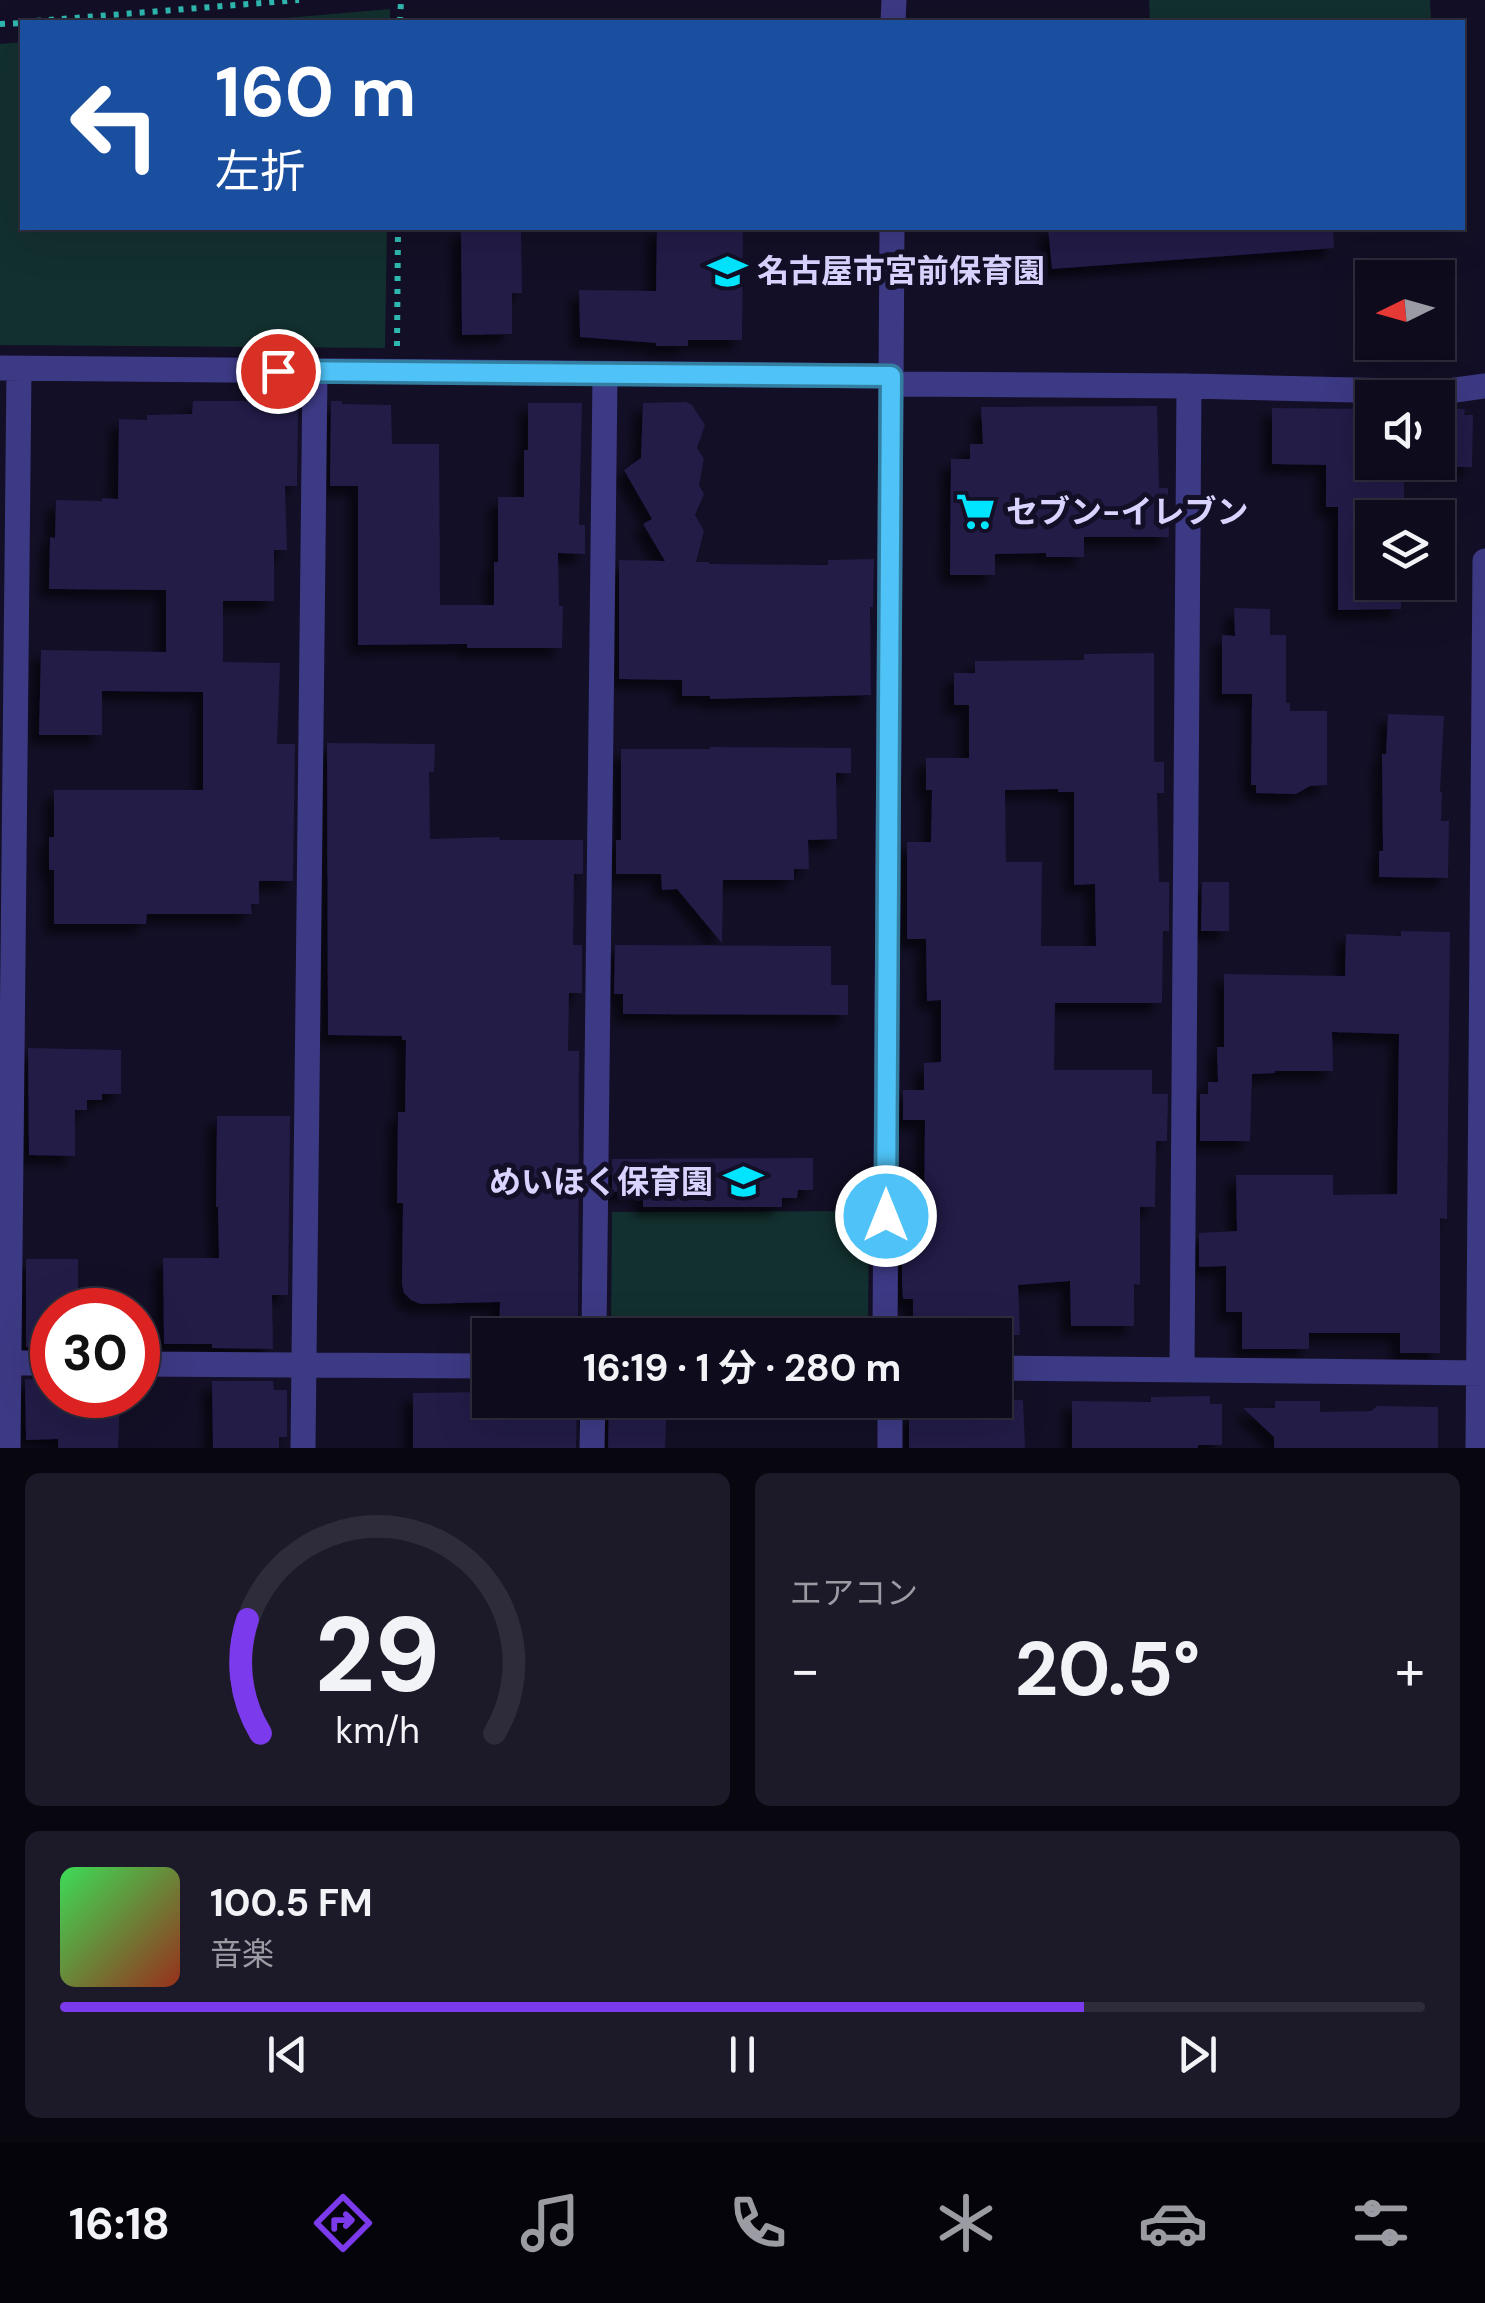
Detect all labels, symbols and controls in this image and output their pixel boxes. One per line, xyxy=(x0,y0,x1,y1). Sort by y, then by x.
text: 160 m xyxy=(215,47,416,138)
icon: left xyxy=(50,60,180,190)
text: 左折 xyxy=(215,142,305,201)
school or university icon: 名古屋市宮前保育園 xyxy=(706,250,748,292)
place label: 名古屋市宮前保育園 xyxy=(757,250,1045,292)
north arrow xyxy=(1355,260,1455,360)
map controls xyxy=(1355,260,1455,600)
pin xyxy=(236,329,321,414)
icon: arrive xyxy=(251,344,306,399)
button: sound xyxy=(1355,380,1455,480)
supermarket icon: セブン-イレブン xyxy=(955,491,997,533)
place label: セブン-イレブン xyxy=(1006,491,1248,533)
button: layers xyxy=(1355,500,1455,600)
place label: めいほく保育園 xyxy=(489,1161,713,1203)
school or university icon: めいほく保育園 xyxy=(722,1161,764,1203)
position arrow xyxy=(834,1164,938,1268)
speed limit sign: 30 xyxy=(30,1288,160,1418)
text: 16:19 · 1 分 · 280 m xyxy=(583,1343,901,1393)
text: エアコン xyxy=(790,1572,918,1614)
text: 29 xyxy=(315,1588,440,1723)
text: 20.5° xyxy=(1015,1621,1200,1718)
text: − xyxy=(790,1634,820,1706)
text: + xyxy=(1395,1634,1425,1706)
text: km/h xyxy=(335,1708,420,1754)
text: 100.5 FM xyxy=(210,1878,373,1928)
text: 音楽 xyxy=(210,1933,274,1975)
icon: previous xyxy=(260,2027,315,2082)
icon: pause xyxy=(715,2027,770,2082)
icon: next xyxy=(1170,2027,1225,2082)
icon: directions xyxy=(308,2188,378,2258)
icon: music xyxy=(515,2188,585,2258)
icon: phone xyxy=(723,2188,793,2258)
icon: climate xyxy=(931,2188,1001,2258)
icon: car xyxy=(1138,2188,1208,2258)
icon: filters xyxy=(1346,2188,1416,2258)
text: 16:18 xyxy=(69,2194,170,2253)

